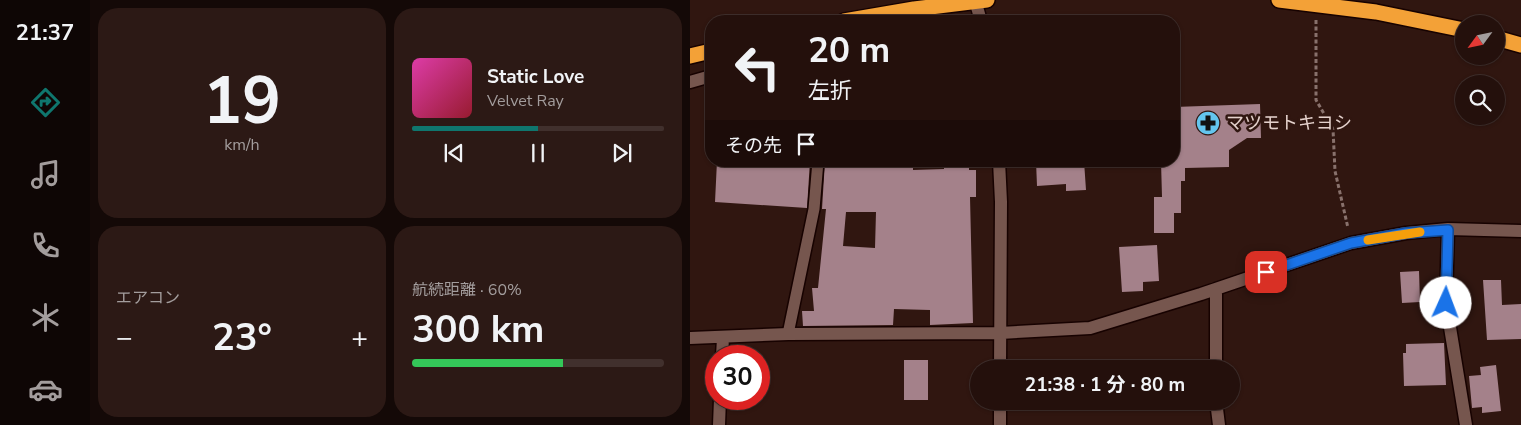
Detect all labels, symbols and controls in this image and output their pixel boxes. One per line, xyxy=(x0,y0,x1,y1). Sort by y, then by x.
north arrow xyxy=(1455,15,1505,65)
map controls xyxy=(1455,15,1505,125)
text: 21:37 xyxy=(16,18,74,48)
text: 20 m xyxy=(808,27,890,74)
icon: left xyxy=(725,35,790,100)
text: 19 xyxy=(203,57,281,146)
text: Static Love xyxy=(487,64,584,90)
button: search xyxy=(1455,75,1505,125)
text: 左折 xyxy=(808,76,852,106)
icon: directions xyxy=(28,85,63,120)
text: Velvet Ray xyxy=(487,90,564,112)
pharmacy icon: マツモトキヨシ xyxy=(1195,110,1221,136)
place label: マツモトキヨシ xyxy=(1226,111,1352,135)
icon: arrive xyxy=(792,130,820,158)
text: その先 xyxy=(725,133,782,159)
text: km/h xyxy=(224,134,260,156)
icon: previous xyxy=(440,139,468,167)
icon: pause xyxy=(524,139,552,167)
icon: next xyxy=(608,139,636,167)
icon: music xyxy=(28,157,63,192)
icon: phone xyxy=(28,228,63,263)
pin xyxy=(1245,251,1287,293)
icon: arrive xyxy=(1252,258,1280,286)
position arrow xyxy=(1419,276,1471,328)
text: 航続距離 · 60% xyxy=(412,279,522,301)
text: エアコン xyxy=(116,287,180,309)
icon: climate xyxy=(28,300,63,335)
text: 300 km xyxy=(412,304,544,355)
text: 23° xyxy=(212,312,272,363)
text: − xyxy=(116,319,133,357)
text: + xyxy=(351,319,368,357)
speed limit sign: 30 xyxy=(705,345,770,410)
icon: car xyxy=(28,372,63,407)
text: 21:38 · 1 分 · 80 m xyxy=(1025,372,1185,398)

